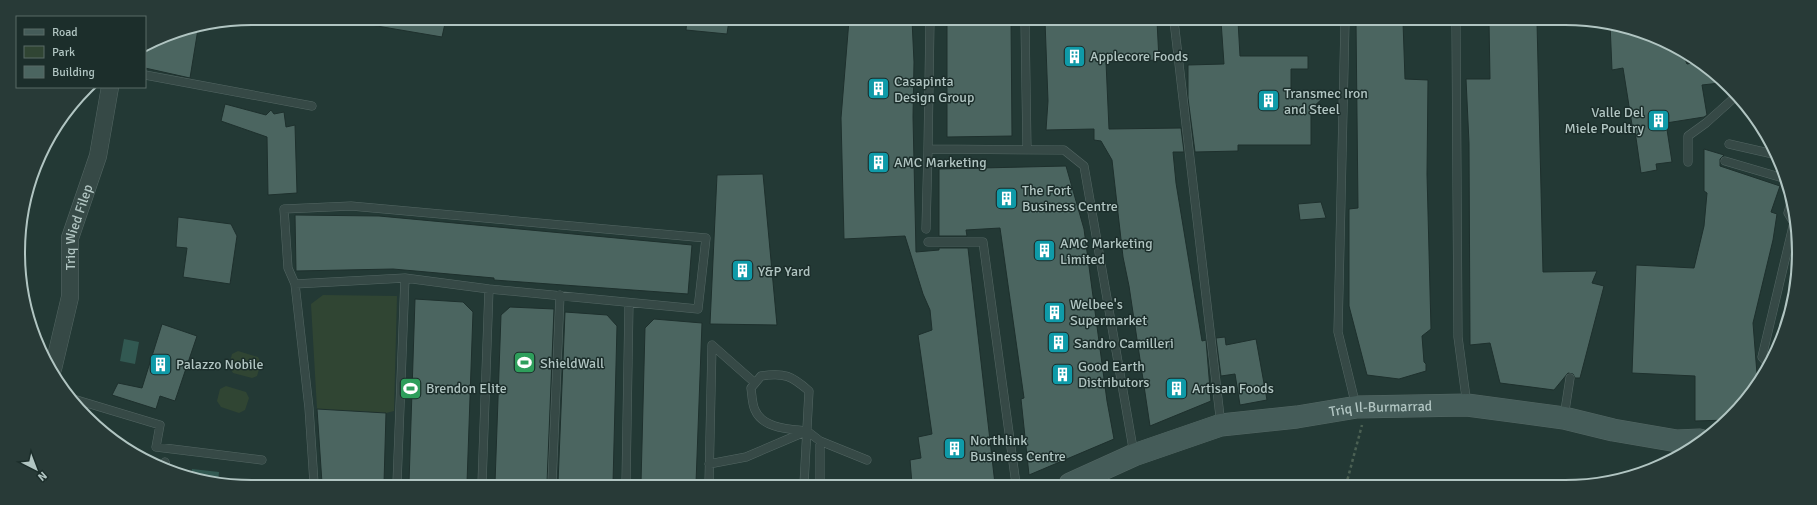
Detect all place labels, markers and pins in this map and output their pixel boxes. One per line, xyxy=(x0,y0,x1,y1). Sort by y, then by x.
building icon: Applecore Foods xyxy=(1062,43,1088,69)
place label: Applecore Foods xyxy=(1090,48,1188,65)
place label: Casapinta Design Group xyxy=(894,73,974,106)
building icon: Casapinta Design Group xyxy=(865,76,891,102)
place label: Transmec Iron and Steel xyxy=(1284,85,1368,118)
building icon: Transmec Iron and Steel xyxy=(1256,88,1282,114)
place label: Valle Del Miele Poultry xyxy=(1565,104,1644,137)
building icon: Valle Del Miele Poultry xyxy=(1646,107,1672,133)
building icon: AMC Marketing xyxy=(865,149,891,175)
place label: AMC Marketing xyxy=(894,154,987,171)
place label: The Fort Business Centre xyxy=(1022,182,1118,215)
building icon: The Fort Business Centre xyxy=(994,185,1020,211)
place label: AMC Marketing Limited xyxy=(1060,235,1153,268)
building icon: AMC Marketing Limited xyxy=(1032,238,1058,264)
building icon: Y&P Yard xyxy=(729,258,755,284)
place label: Y&P Yard xyxy=(758,263,810,280)
place label: Welbee's Supermarket xyxy=(1070,296,1147,329)
building icon: Welbee's Supermarket xyxy=(1041,299,1067,325)
building icon: Sandro Camilleri xyxy=(1045,330,1071,356)
place label: Sandro Camilleri xyxy=(1074,335,1174,352)
sports icon: ShieldWall xyxy=(512,350,538,376)
building icon: Palazzo Nobile xyxy=(148,351,174,377)
place label: ShieldWall xyxy=(540,355,604,372)
place label: Palazzo Nobile xyxy=(176,356,264,373)
place label: Good Earth Distributors xyxy=(1078,358,1149,391)
building icon: Good Earth Distributors xyxy=(1049,361,1075,387)
sports icon: Brendon Elite xyxy=(397,375,423,401)
building icon: Artisan Foods xyxy=(1163,375,1189,401)
place label: Brendon Elite xyxy=(426,380,507,397)
place label: Artisan Foods xyxy=(1192,380,1274,397)
place label: Northlink Business Centre xyxy=(970,432,1066,465)
building icon: Northlink Business Centre xyxy=(942,435,968,461)

